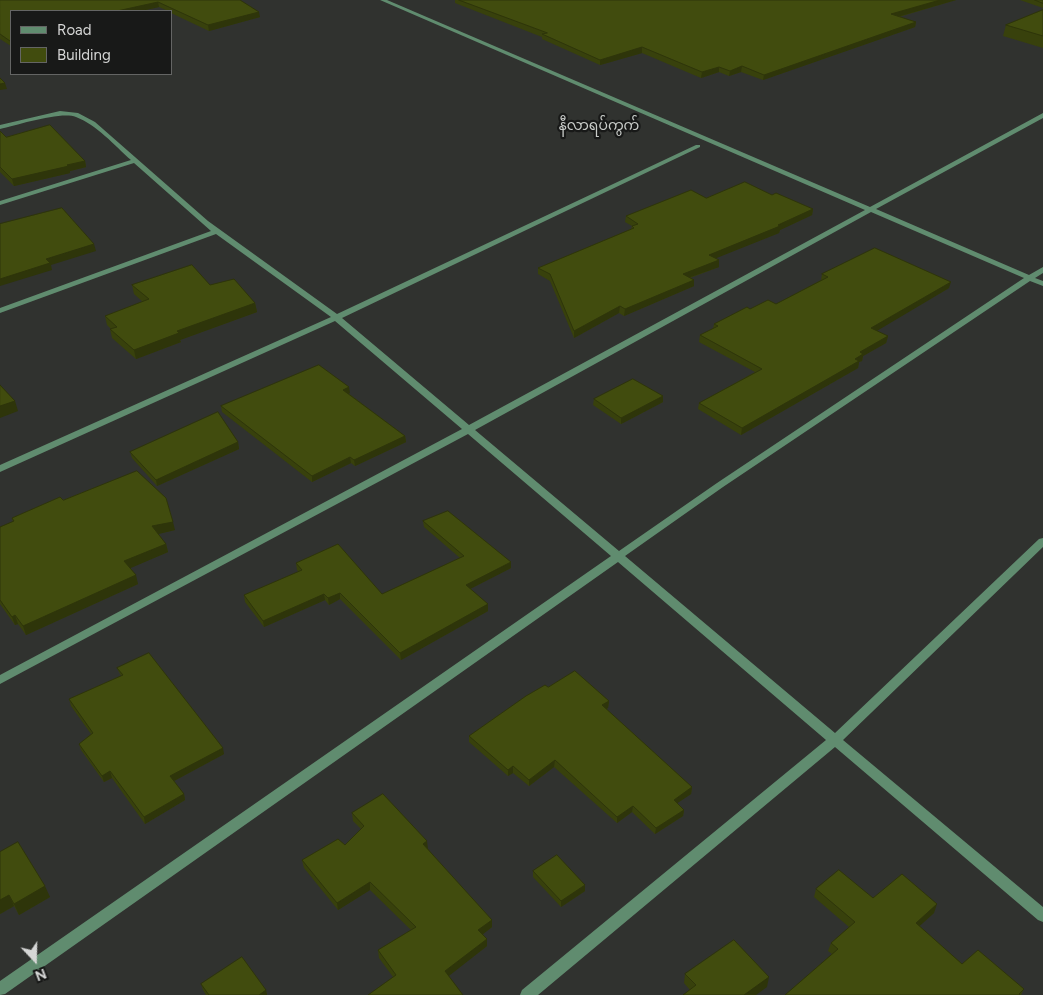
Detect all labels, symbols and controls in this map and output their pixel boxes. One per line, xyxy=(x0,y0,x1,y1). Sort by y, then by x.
legend xyxy=(10,10,172,75)
text: Road xyxy=(57,21,92,39)
text: Building xyxy=(57,46,111,64)
district label: နီလာရပ်ကွက် xyxy=(559,118,639,134)
north arrow xyxy=(10,935,60,985)
text: N xyxy=(32,965,49,984)

